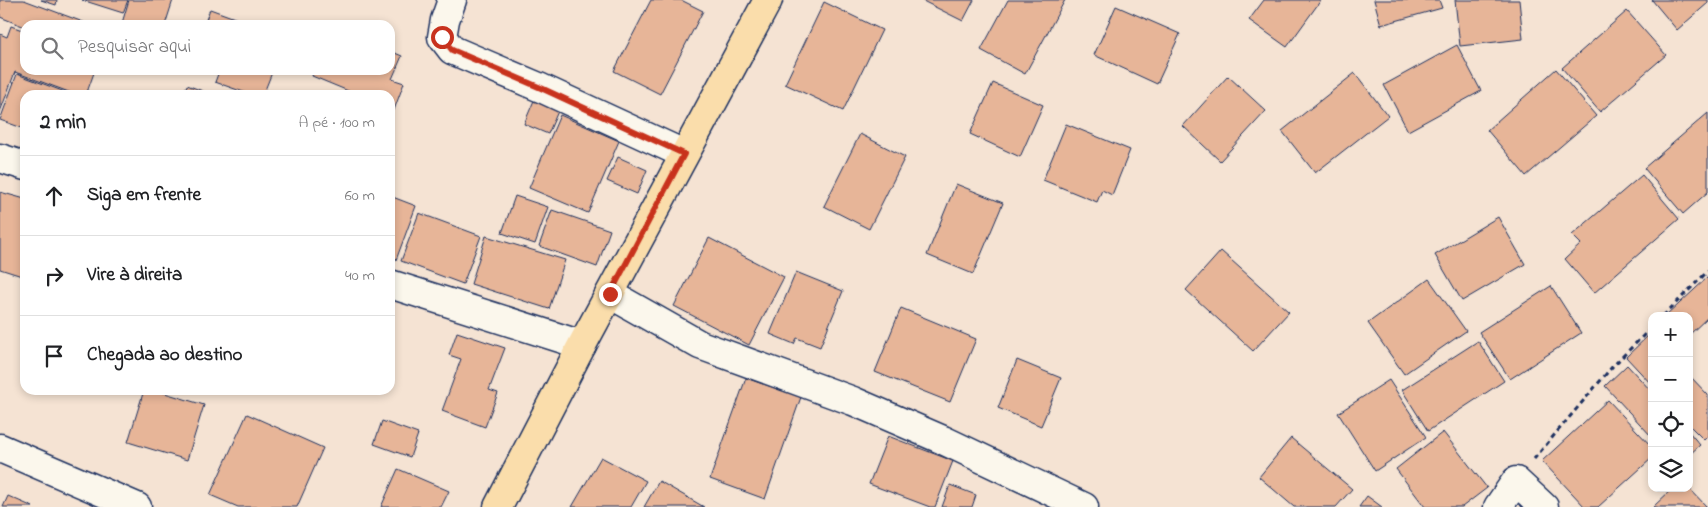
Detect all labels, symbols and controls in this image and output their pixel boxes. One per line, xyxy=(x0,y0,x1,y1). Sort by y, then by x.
search box xyxy=(20,20,395,75)
route start xyxy=(431,26,454,49)
icon: search xyxy=(38,34,66,62)
text: Pesquisar aqui xyxy=(78,34,191,61)
text: 2 min xyxy=(40,108,86,138)
text: A pé · 100 m xyxy=(299,111,375,135)
icon: ahead xyxy=(40,182,68,210)
text: Siga em frente xyxy=(87,182,201,209)
text: 60 m xyxy=(345,184,375,208)
icon: right xyxy=(40,262,68,290)
text: Vire à direita xyxy=(87,262,182,289)
text: 40 m xyxy=(345,264,375,288)
route end xyxy=(599,283,622,306)
map controls xyxy=(1648,312,1693,492)
button: + xyxy=(1648,312,1693,357)
icon: arrive xyxy=(40,342,68,370)
text: Chegada ao destino xyxy=(87,342,242,369)
button: − xyxy=(1648,357,1693,402)
button: locate xyxy=(1648,402,1693,447)
button: layers xyxy=(1648,447,1693,492)

